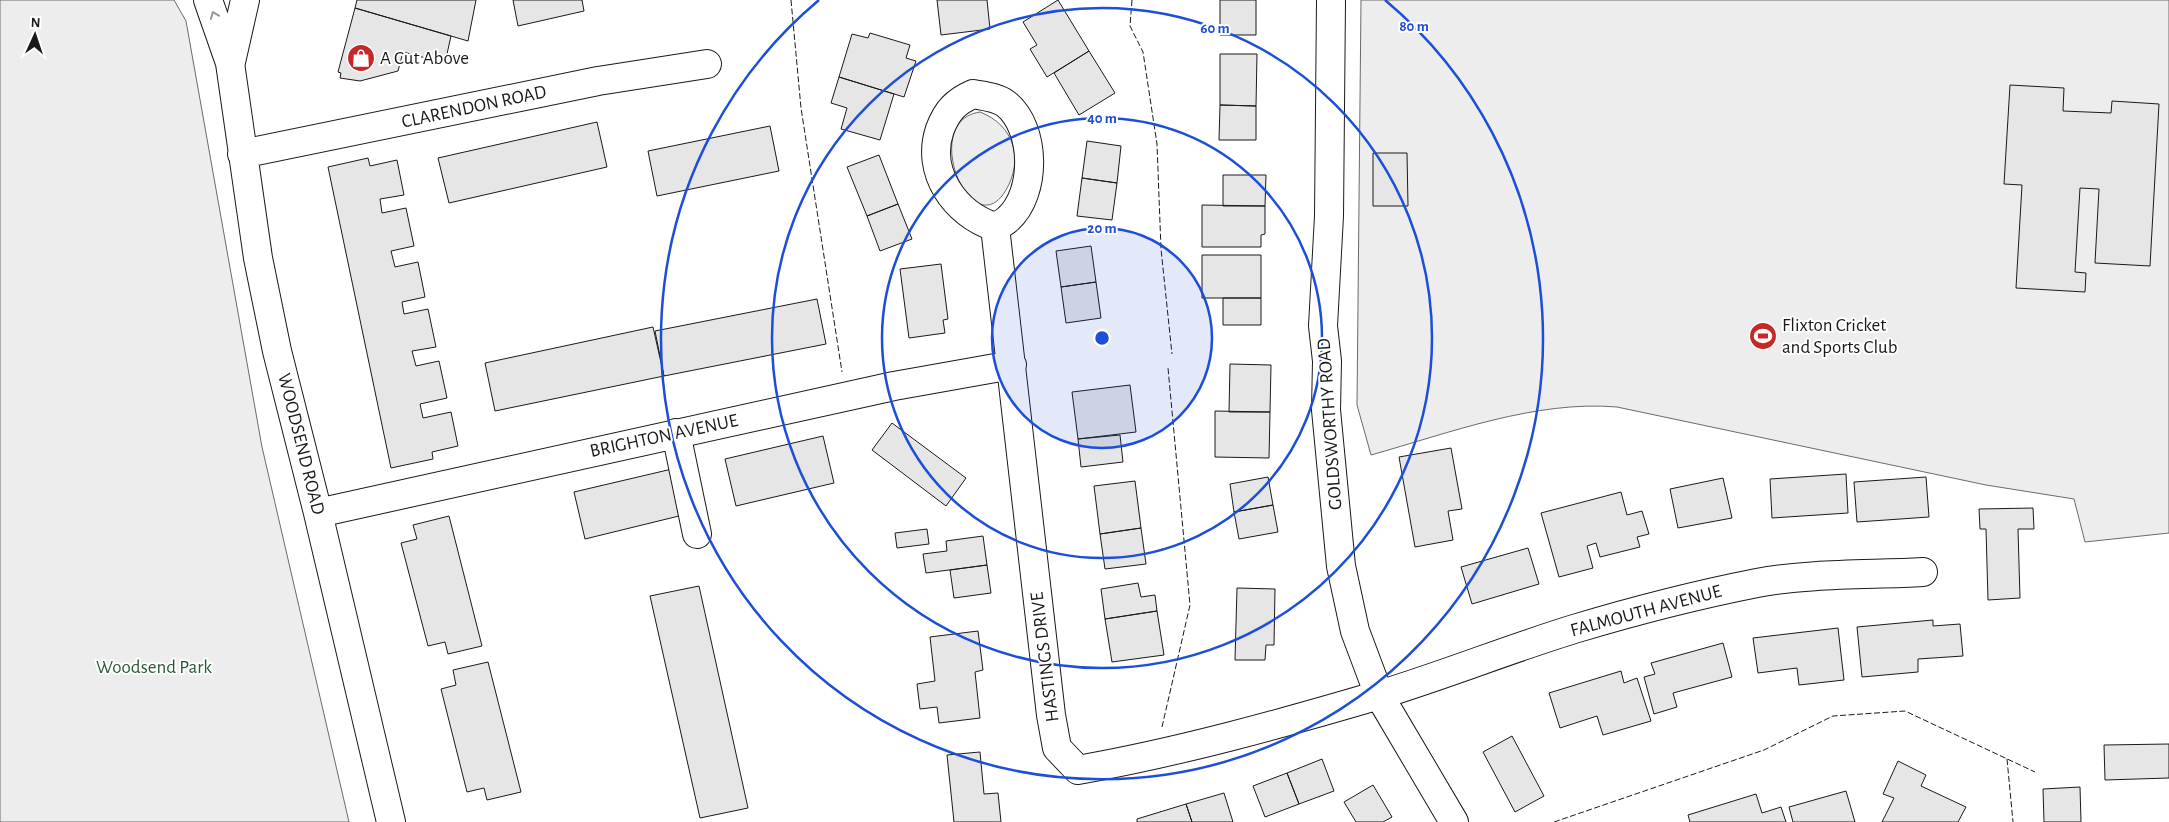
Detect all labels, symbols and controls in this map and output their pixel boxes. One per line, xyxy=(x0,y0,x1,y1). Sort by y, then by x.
north arrow xyxy=(10,10,60,60)
one-way arrow xyxy=(210,11,220,20)
text: N xyxy=(30,16,41,30)
text: 80 m xyxy=(1399,19,1429,34)
text: 60 m xyxy=(1200,21,1230,36)
shop icon: A Cut Above xyxy=(346,43,376,73)
place label: A Cut Above xyxy=(380,49,469,68)
street label: CLARENDON ROAD xyxy=(400,82,548,132)
text: 40 m xyxy=(1087,111,1117,126)
text: 20 m xyxy=(1087,221,1117,236)
place label: Flixton Cricket and Sports Club xyxy=(1782,316,1898,357)
sports icon: Flixton Cricket and Sports Club xyxy=(1748,321,1778,351)
centre of rings xyxy=(1093,329,1111,347)
street label: GOLDSWORTHY ROAD xyxy=(1315,338,1345,510)
street label: WOODSEND ROAD xyxy=(274,371,328,517)
street label: BRIGHTON AVENUE xyxy=(588,411,740,461)
street label: FALMOUTH AVENUE xyxy=(1568,582,1724,640)
street label: HASTINGS DRIVE xyxy=(1028,591,1062,723)
park label: Woodsend Park xyxy=(96,658,212,677)

